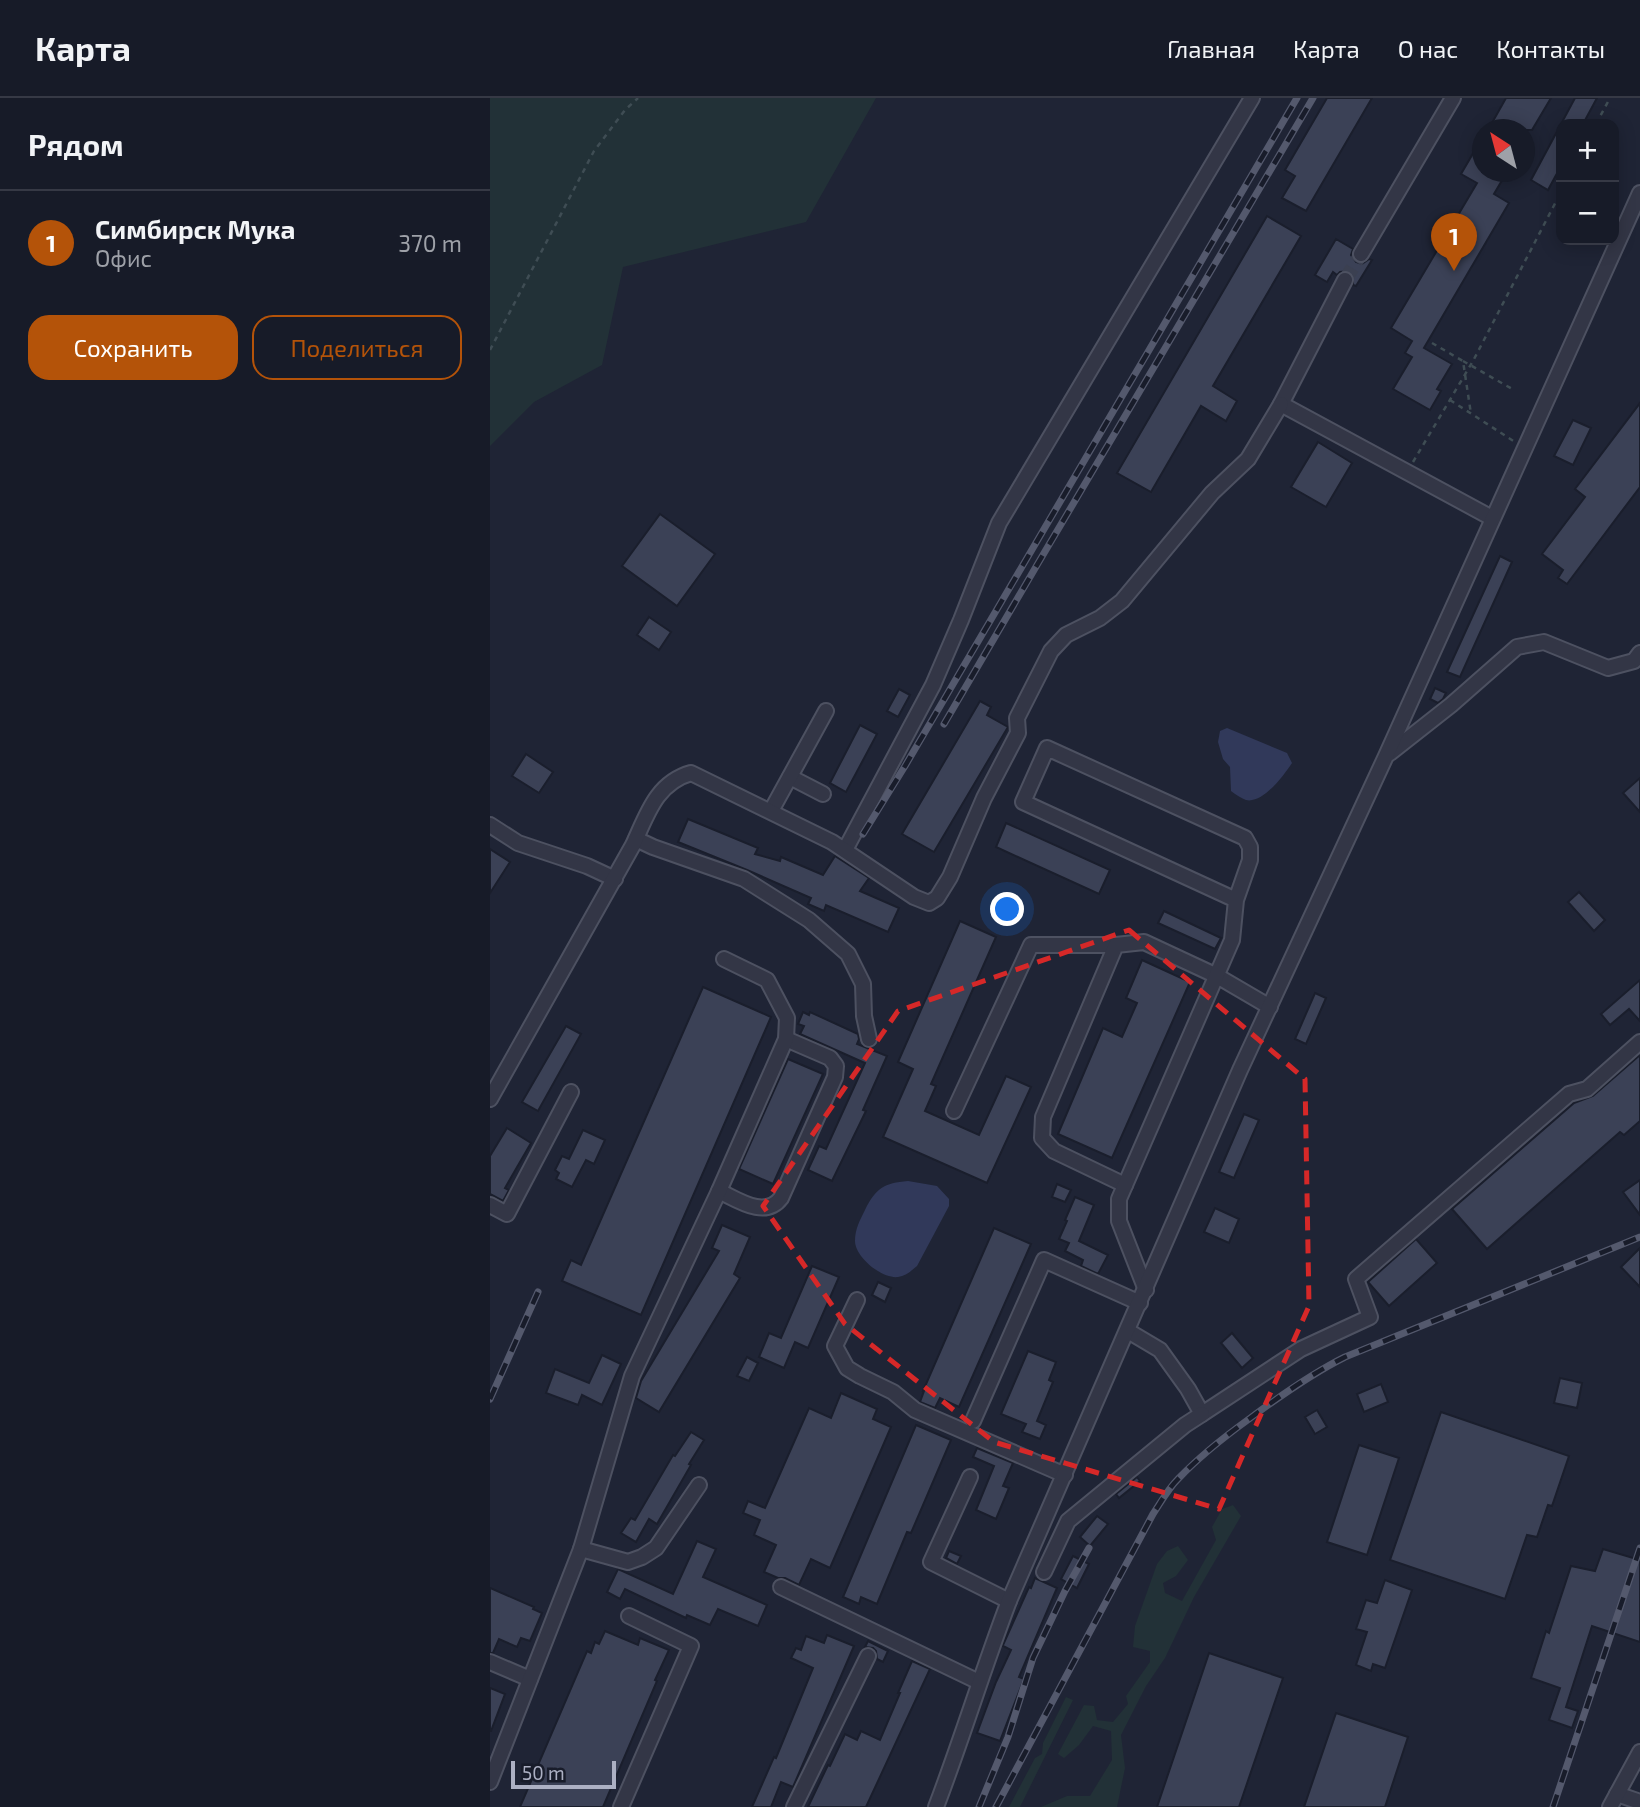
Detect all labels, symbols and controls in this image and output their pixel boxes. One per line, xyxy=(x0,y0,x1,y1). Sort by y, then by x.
text: Карта xyxy=(35,28,131,68)
text: Главная xyxy=(1167,34,1255,63)
text: Карта xyxy=(1293,34,1360,63)
text: О нас xyxy=(1398,34,1458,63)
text: Контакты xyxy=(1496,34,1605,63)
north arrow xyxy=(1472,119,1535,182)
map controls xyxy=(1556,119,1619,245)
button: + xyxy=(1556,119,1619,182)
text: Рядом xyxy=(28,126,124,162)
button: − xyxy=(1556,182,1619,245)
text: Симбирск Мука xyxy=(95,213,295,244)
pin: 1 xyxy=(1431,213,1477,271)
text: 1 xyxy=(46,229,56,257)
text: 370 m xyxy=(398,229,462,257)
text: Офис xyxy=(95,244,152,272)
button: Сохранить xyxy=(28,315,238,380)
button: Поделиться xyxy=(252,315,462,380)
your location xyxy=(990,892,1024,926)
scale bar xyxy=(511,1758,616,1790)
text: 50 m xyxy=(522,1761,565,1784)

